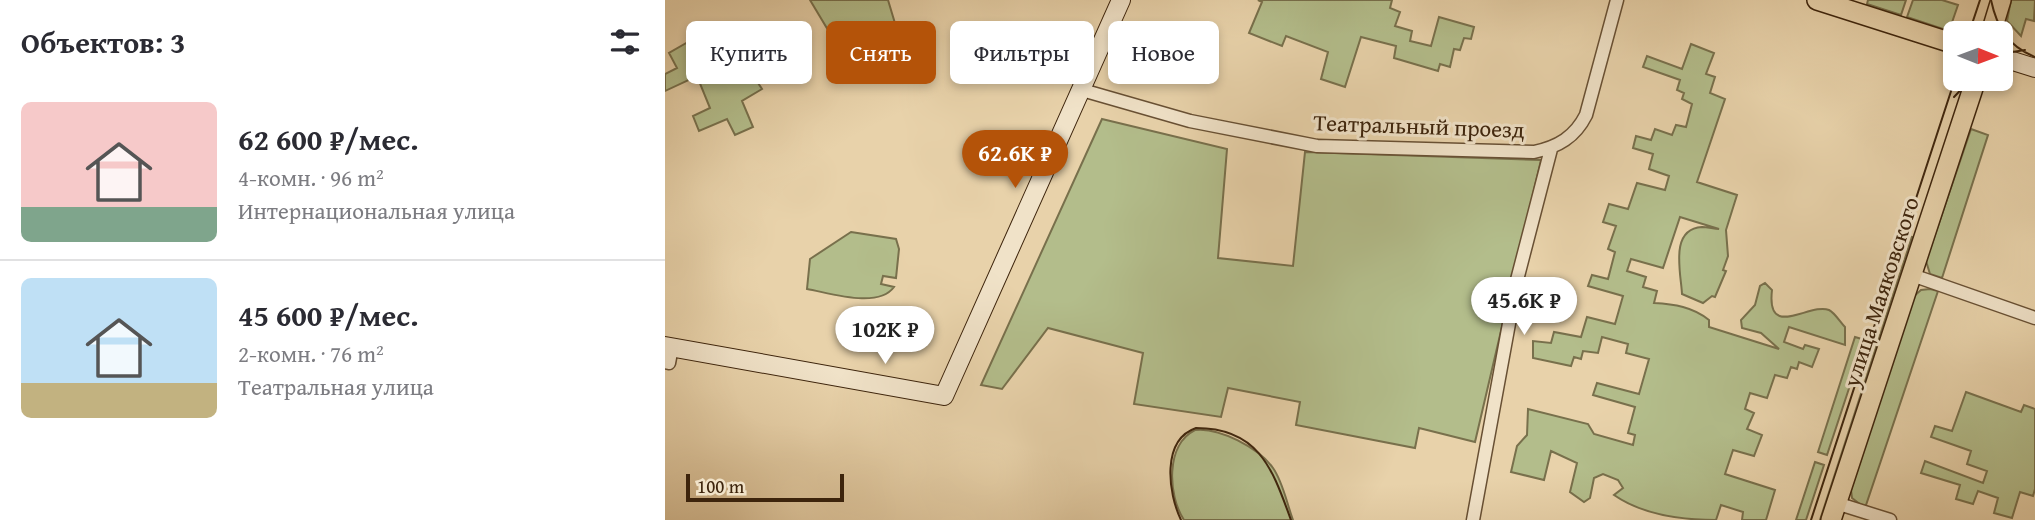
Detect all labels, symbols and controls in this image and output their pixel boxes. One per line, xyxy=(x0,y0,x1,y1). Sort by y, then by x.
text: Объектов: 3 xyxy=(21,20,185,64)
chip: Купить xyxy=(686,21,812,84)
chip: Снять xyxy=(826,21,936,84)
chip: Фильтры xyxy=(950,21,1094,84)
chip: Новое xyxy=(1108,21,1219,84)
north arrow xyxy=(1943,21,2013,91)
map controls xyxy=(1943,21,2013,91)
icon: filters xyxy=(606,23,644,61)
street label: Театральный проезд xyxy=(1313,105,1526,146)
text: 62 600 ₽/мес. xyxy=(238,117,419,161)
icon: home xyxy=(77,130,161,214)
pin: 62.6K ₽ xyxy=(950,130,1080,190)
text: 62.6K ₽ xyxy=(978,136,1052,169)
text: 4-комн. · 96 m² xyxy=(238,161,384,194)
street label: улица Маяковского xyxy=(1834,192,1927,392)
text: Интернациональная улица xyxy=(238,194,515,227)
pin: 45.6K ₽ xyxy=(1459,278,1589,337)
text: 45.6K ₽ xyxy=(1487,283,1561,316)
text: 45 600 ₽/мес. xyxy=(238,293,419,337)
icon: home xyxy=(77,306,161,390)
pin: 102K ₽ xyxy=(828,306,942,366)
text: 102K ₽ xyxy=(851,312,919,345)
text: 2-комн. · 76 m² xyxy=(238,337,384,370)
text: Театральная улица xyxy=(238,370,434,403)
scale bar xyxy=(686,471,843,503)
text: 100 m xyxy=(697,472,744,500)

